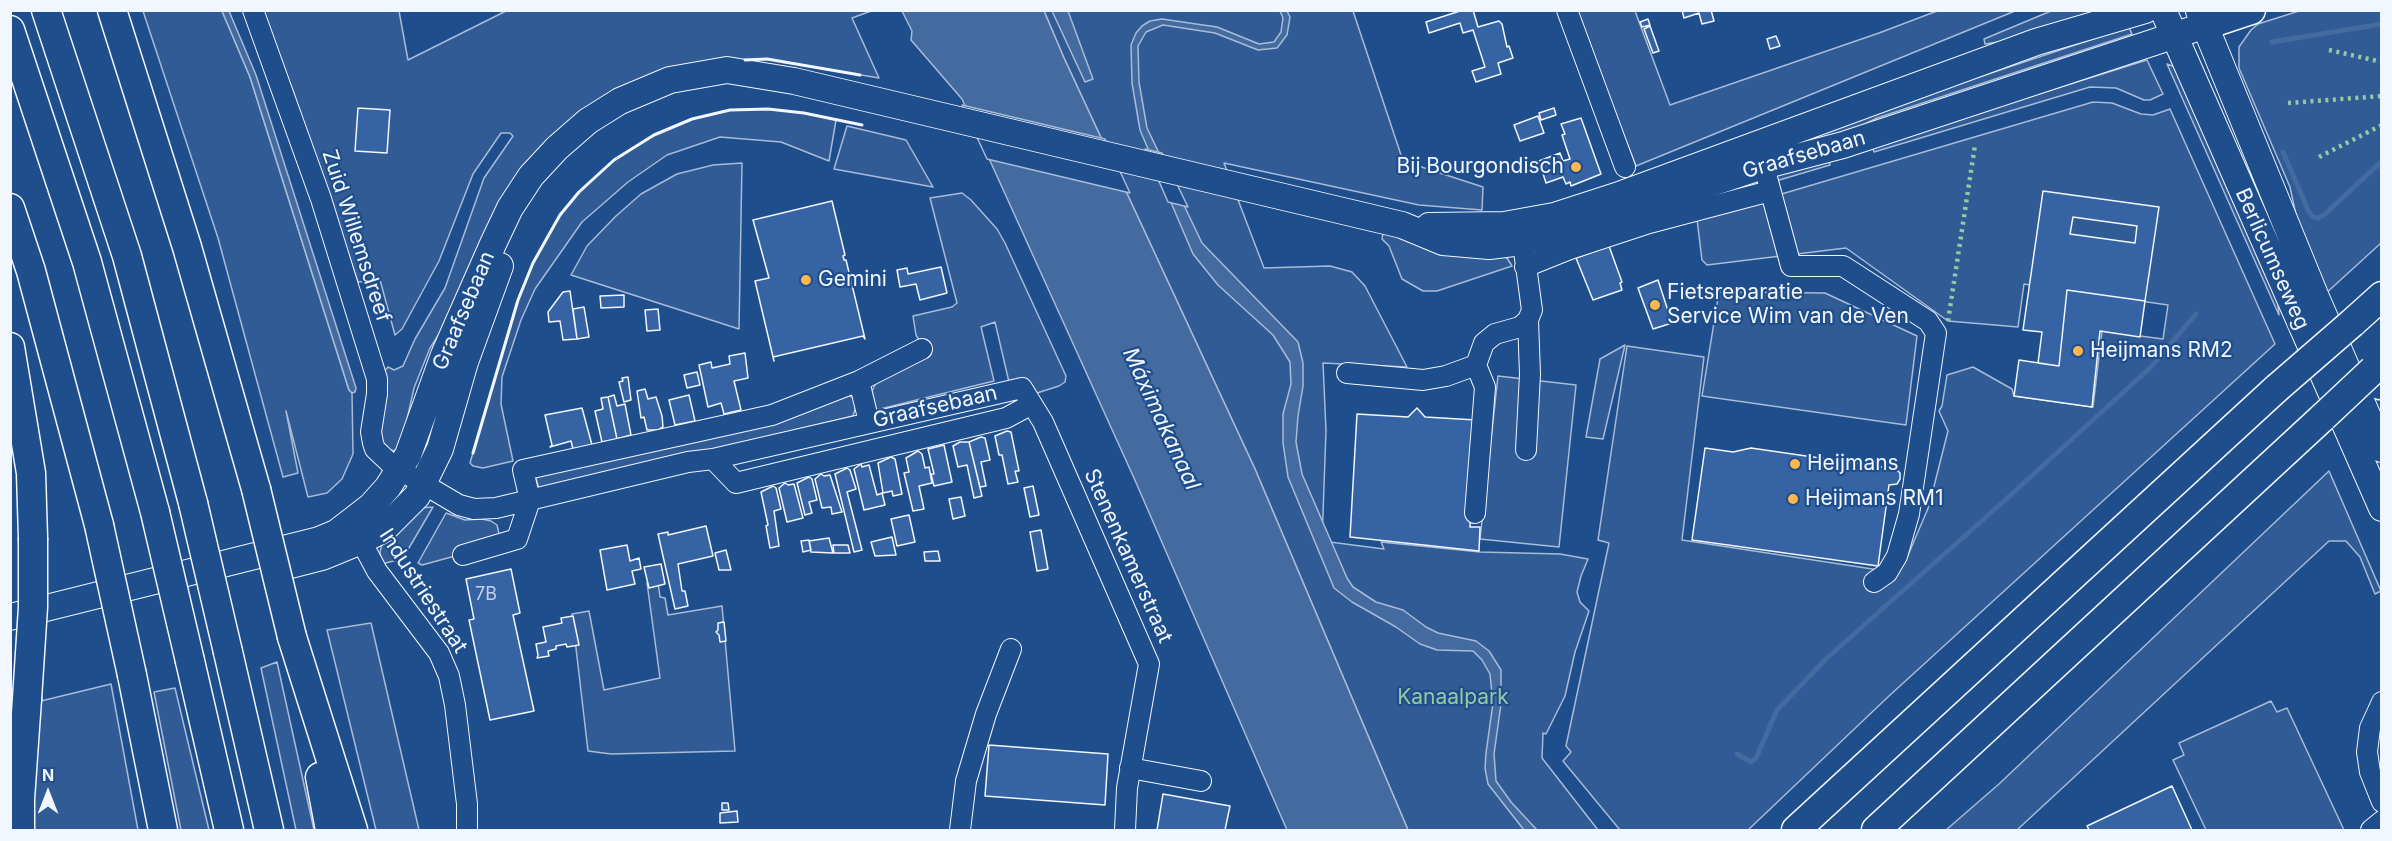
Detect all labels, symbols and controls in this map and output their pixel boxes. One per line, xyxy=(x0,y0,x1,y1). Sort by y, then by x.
street label: Graafsebaan xyxy=(1740,125,1868,185)
street label: Zuid Willemsdreef xyxy=(316,147,396,325)
place label: Bij Bourgondisch xyxy=(1397,154,1564,180)
marker: Bij Bourgondisch xyxy=(1569,160,1583,174)
street label: Berlicumseweg xyxy=(2230,184,2314,334)
street label: Graafsebaan xyxy=(428,248,500,374)
place label: Gemini xyxy=(818,267,887,293)
marker: Gemini xyxy=(799,273,813,287)
place label: Fietsreparatie Service Wim van de Ven xyxy=(1667,280,1909,330)
marker: Fietsreparatie Service Wim van de Ven xyxy=(1648,298,1662,312)
place label: Heijmans RM2 xyxy=(2090,338,2233,364)
water label: Máximakanaal xyxy=(1117,344,1205,494)
marker: Heijmans RM2 xyxy=(2071,344,2085,358)
street label: Graafsebaan xyxy=(870,380,1000,434)
place label: Heijmans xyxy=(1807,451,1899,477)
marker: Heijmans xyxy=(1788,457,1802,471)
street label: Stenenkamerstraat xyxy=(1078,465,1178,647)
place label: Heijmans RM1 xyxy=(1805,486,1944,512)
marker: Heijmans RM1 xyxy=(1786,492,1800,506)
street label: Industriestraat xyxy=(373,524,473,658)
house number: 7B xyxy=(475,584,497,606)
park label: Kanaalpark xyxy=(1397,685,1509,711)
north arrow xyxy=(18,763,78,823)
text: N xyxy=(42,765,54,785)

